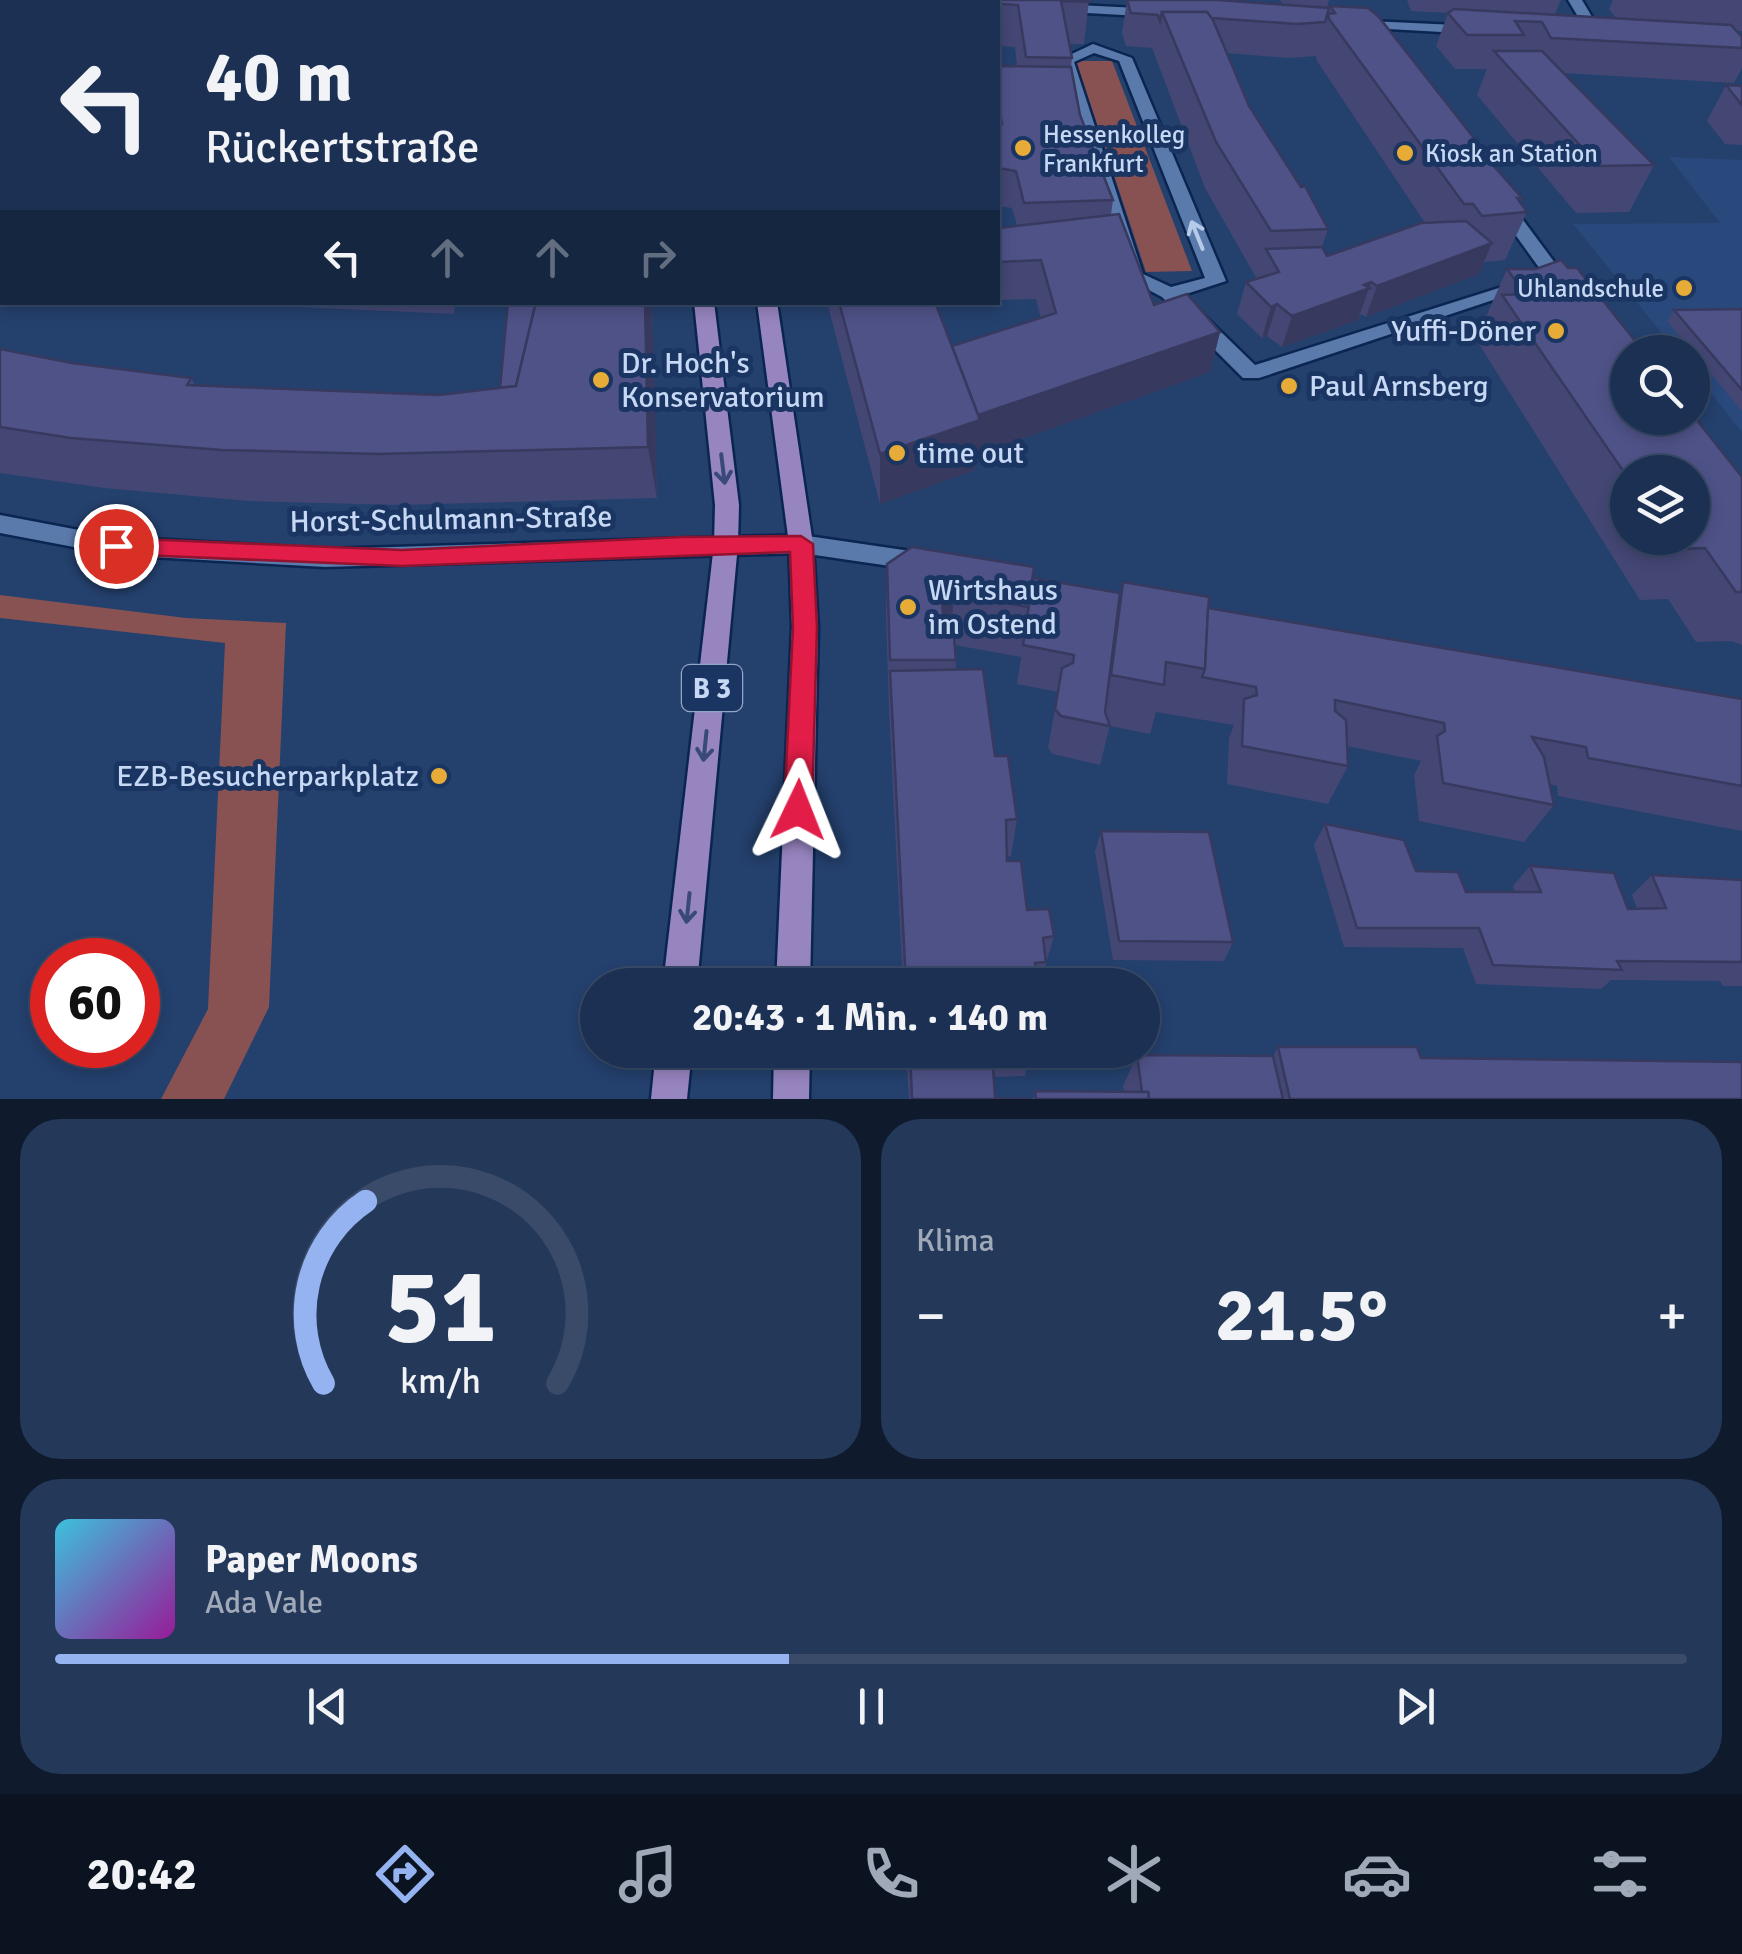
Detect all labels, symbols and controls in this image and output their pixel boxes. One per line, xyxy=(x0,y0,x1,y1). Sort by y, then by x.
text: 40 m xyxy=(205,34,353,120)
icon: left xyxy=(40,40,170,170)
place label: Hessenkolleg Frankfurt xyxy=(1043,119,1185,179)
text: Rückertstraße xyxy=(205,120,479,175)
marker: Hessenkolleg Frankfurt xyxy=(1012,137,1034,159)
place label: Kiosk an Station xyxy=(1425,138,1598,169)
marker: Kiosk an Station xyxy=(1394,142,1416,164)
one-way arrow xyxy=(1187,220,1205,250)
icon: left xyxy=(315,230,370,285)
icon: ahead xyxy=(420,230,475,285)
icon: ahead xyxy=(525,230,580,285)
icon: right xyxy=(630,230,685,285)
place label: Uhlandschule xyxy=(1517,273,1664,304)
marker: Uhlandschule xyxy=(1673,277,1695,299)
place label: Yuffi-Döner xyxy=(1391,313,1536,350)
marker: Yuffi-Döner xyxy=(1545,320,1567,342)
map controls xyxy=(1610,335,1710,555)
button: search xyxy=(1610,335,1710,435)
place label: Dr. Hoch's Konservatorium xyxy=(621,345,825,416)
place label: Paul Arnsberg xyxy=(1309,368,1489,405)
marker: Dr. Hoch's Konservatorium xyxy=(590,369,612,391)
marker: Paul Arnsberg xyxy=(1278,375,1300,397)
place label: time out xyxy=(917,435,1024,472)
marker: time out xyxy=(886,442,908,464)
one-way arrow xyxy=(714,452,733,485)
button: layers xyxy=(1610,455,1710,555)
street label: Horst-Schulmann-Straße xyxy=(289,498,613,541)
pin xyxy=(74,504,159,589)
icon: arrive xyxy=(89,519,144,574)
place label: Wirtshaus im Ostend xyxy=(928,572,1058,643)
marker: Wirtshaus im Ostend xyxy=(897,596,919,618)
road number: B 3 xyxy=(682,665,742,711)
one-way arrow xyxy=(695,729,714,761)
place label: EZB-Besucherparkplatz xyxy=(116,758,419,795)
position arrow xyxy=(746,758,850,862)
marker: EZB-Besucherparkplatz xyxy=(428,765,450,787)
one-way arrow xyxy=(678,891,697,923)
speed limit sign: 60 xyxy=(30,938,160,1068)
text: 20:43 · 1 Min. · 140 m xyxy=(692,994,1048,1041)
text: Klima xyxy=(916,1221,995,1260)
text: 51 xyxy=(384,1243,497,1371)
text: 21.5° xyxy=(1215,1269,1388,1362)
text: − xyxy=(916,1282,946,1350)
text: + xyxy=(1657,1282,1687,1350)
text: km/h xyxy=(400,1359,481,1403)
text: Paper Moons xyxy=(205,1536,418,1583)
text: Ada Vale xyxy=(205,1583,323,1622)
icon: previous xyxy=(300,1679,355,1734)
icon: pause xyxy=(844,1679,899,1734)
icon: next xyxy=(1388,1679,1443,1734)
icon: directions xyxy=(370,1839,440,1909)
icon: music xyxy=(613,1839,683,1909)
icon: phone xyxy=(856,1839,926,1909)
icon: climate xyxy=(1099,1839,1169,1909)
icon: car xyxy=(1342,1839,1412,1909)
icon: filters xyxy=(1585,1839,1655,1909)
text: 20:42 xyxy=(87,1847,197,1902)

